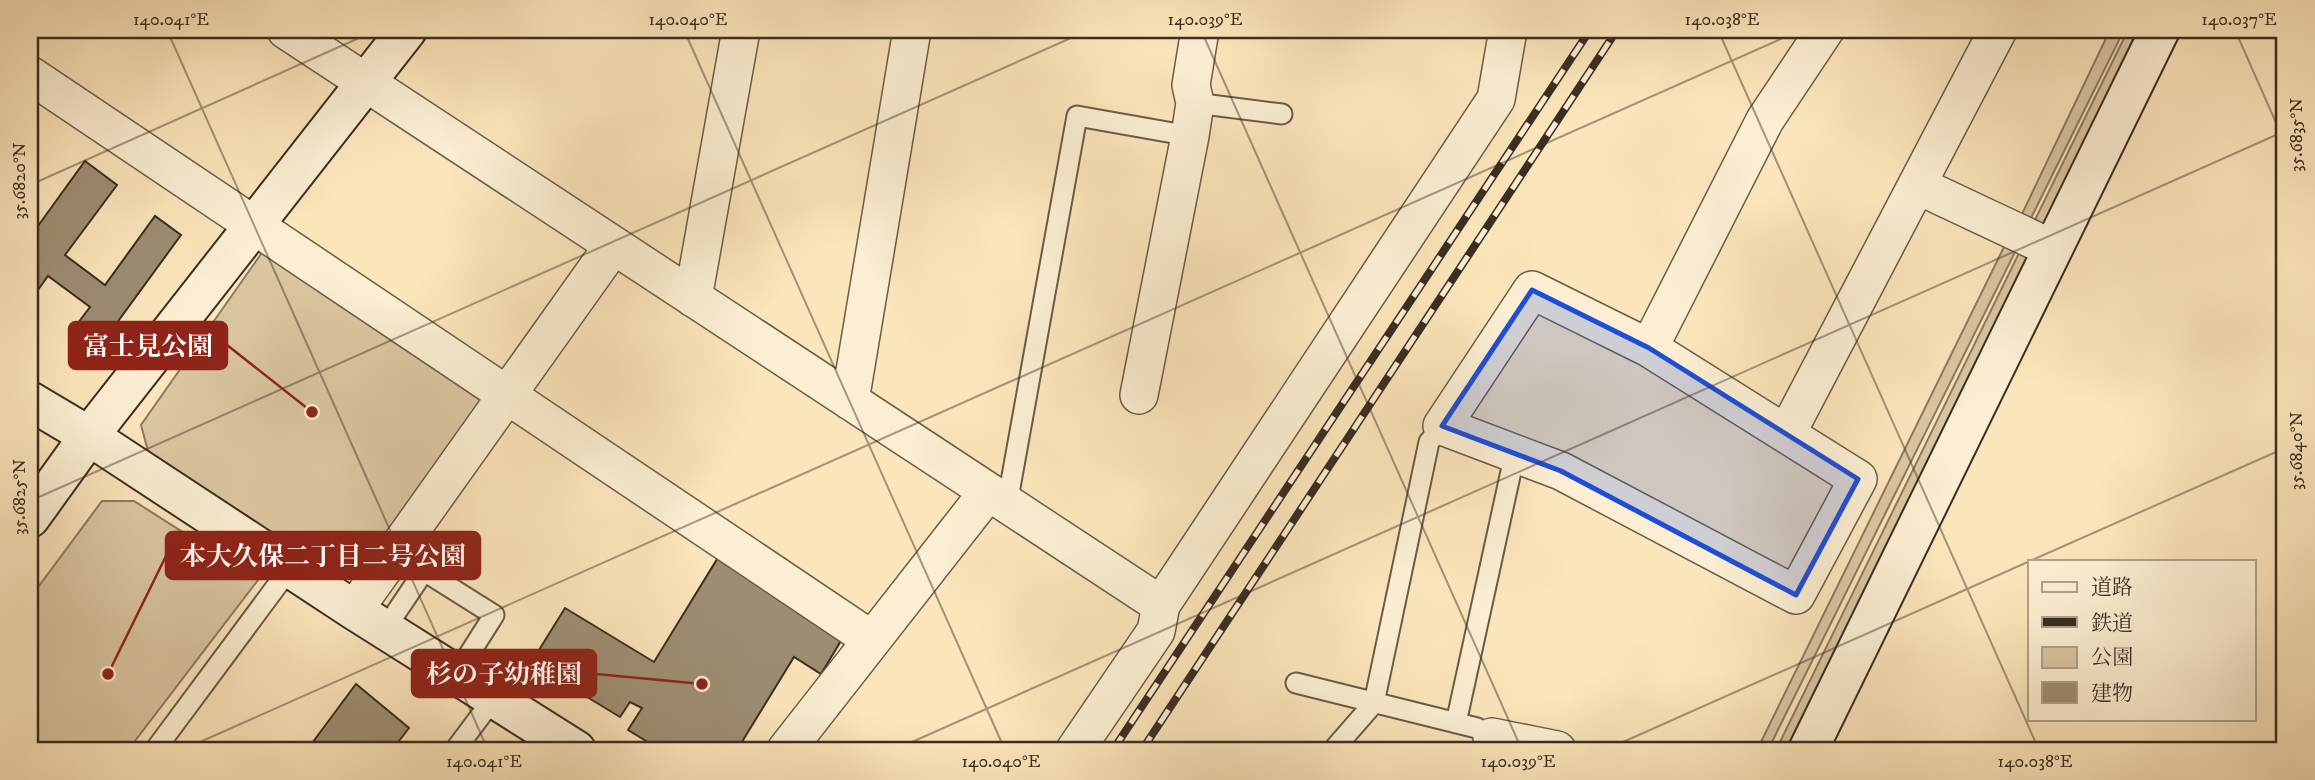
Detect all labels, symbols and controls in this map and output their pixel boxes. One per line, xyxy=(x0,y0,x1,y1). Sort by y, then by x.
text: 140.041°E xyxy=(133,9,209,31)
text: 140.040°E xyxy=(648,9,728,31)
text: 140.039°E xyxy=(1168,9,1243,31)
text: 140.038°E xyxy=(1685,9,1760,31)
text: 140.037°E xyxy=(2201,9,2277,31)
text: 35.6835°N xyxy=(2286,98,2308,172)
text: 35.6820°N xyxy=(9,142,31,219)
callout: 富士見公園 xyxy=(69,322,227,369)
text: 富士見公園 xyxy=(83,331,213,364)
text: 35.6840°N xyxy=(2286,412,2308,490)
text: 35.6825°N xyxy=(9,459,31,535)
callout: 本大久保二丁目二号公園 xyxy=(166,532,480,579)
text: 本大久保二丁目二号公園 xyxy=(180,541,466,574)
legend xyxy=(2028,560,2256,720)
text: 道路 xyxy=(2091,575,2133,601)
text: 鉄道 xyxy=(2091,611,2133,637)
text: 公園 xyxy=(2091,645,2133,671)
callout: 杉の子幼稚園 xyxy=(412,650,596,697)
text: 杉の子幼稚園 xyxy=(426,659,582,692)
text: 建物 xyxy=(2091,681,2133,707)
text: 140.041°E xyxy=(446,751,522,773)
text: 140.040°E xyxy=(961,751,1041,773)
text: 140.039°E xyxy=(1481,751,1556,773)
text: 140.038°E xyxy=(1998,751,2073,773)

